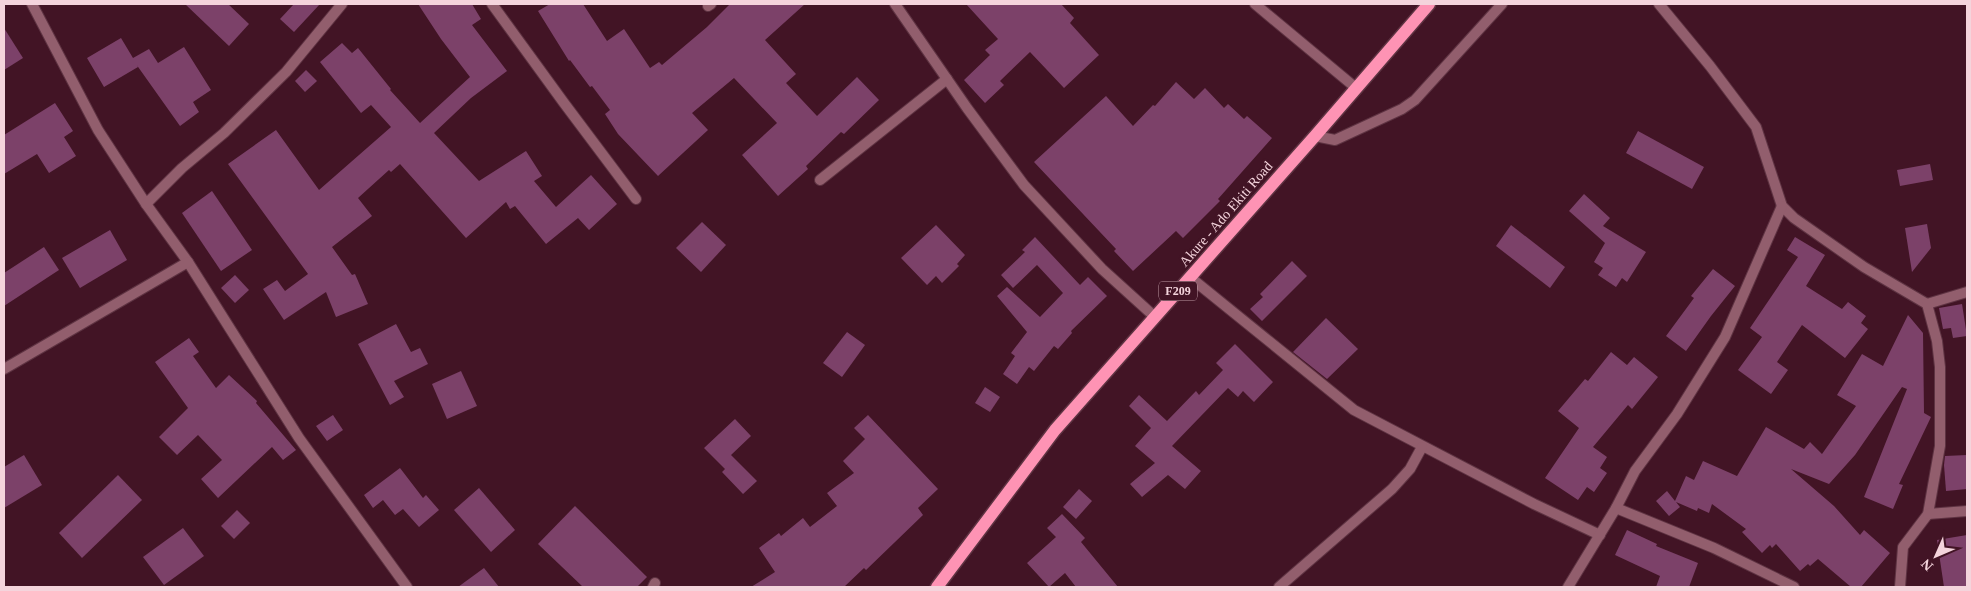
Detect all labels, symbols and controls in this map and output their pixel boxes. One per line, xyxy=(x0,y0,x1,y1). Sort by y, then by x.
street label: Akure - Ado Ekiti Road xyxy=(1176,159,1276,269)
road number: F209 xyxy=(1159,282,1197,300)
north arrow xyxy=(1911,531,1961,581)
text: N xyxy=(1918,556,1936,574)

